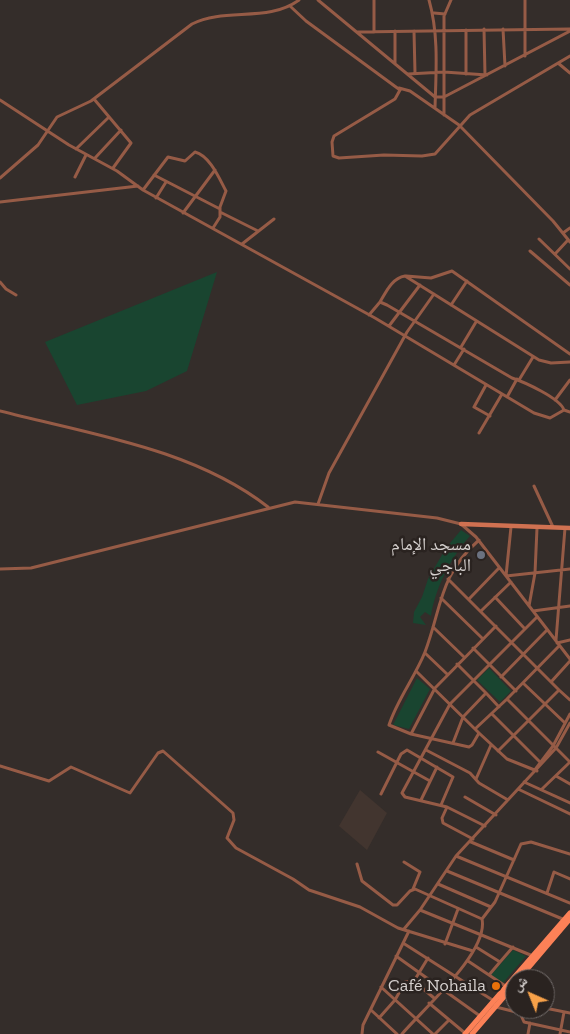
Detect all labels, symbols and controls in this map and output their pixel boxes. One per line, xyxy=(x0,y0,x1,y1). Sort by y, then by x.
place label: مسجد الإمام الباجي xyxy=(391,534,471,576)
marker: مسجد الإمام الباجي xyxy=(475,549,487,561)
north arrow xyxy=(505,969,555,1019)
text: ش xyxy=(509,972,531,995)
place label: Café Nohaila xyxy=(388,975,486,997)
marker: Café Nohaila xyxy=(490,980,502,992)

